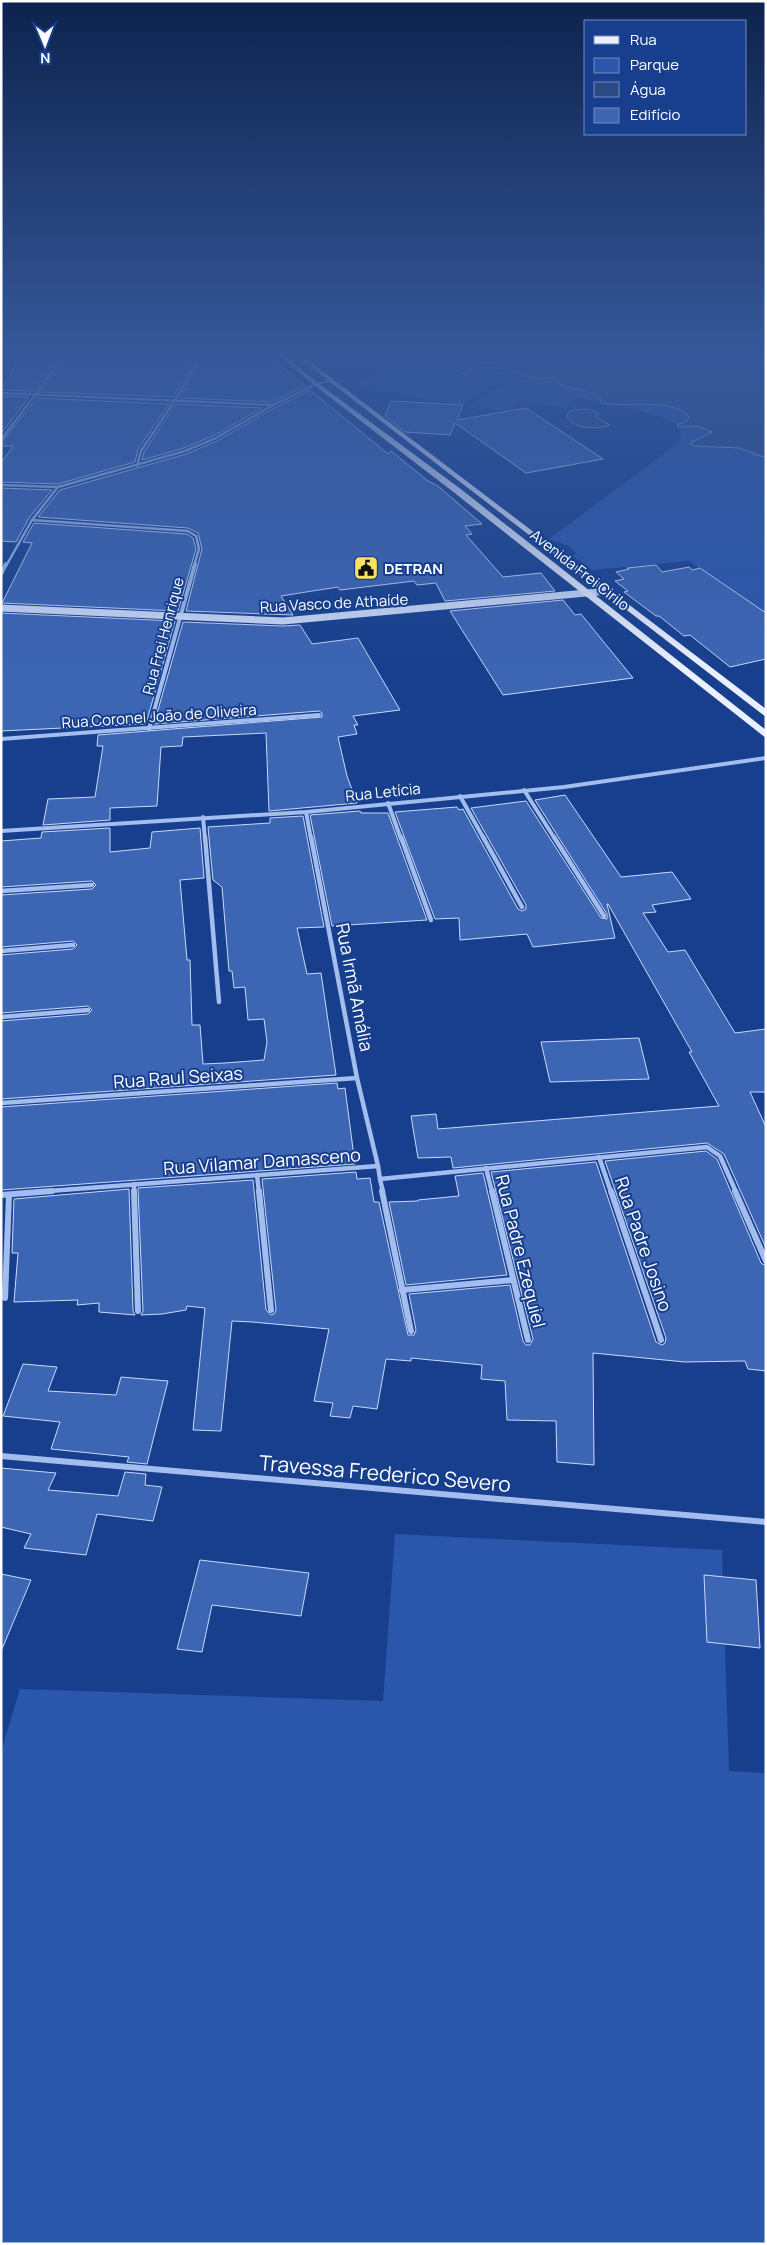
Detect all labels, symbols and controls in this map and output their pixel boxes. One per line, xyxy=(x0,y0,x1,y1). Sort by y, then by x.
north arrow xyxy=(20,20,70,70)
legend xyxy=(584,20,747,135)
text: Rua xyxy=(630,29,657,50)
text: N xyxy=(40,49,50,68)
text: Parque xyxy=(630,54,679,75)
text: Água xyxy=(630,79,666,100)
text: Edifício xyxy=(630,104,681,125)
street label: Avenida Frei Cirilo xyxy=(526,524,634,616)
public building icon: DETRAN xyxy=(353,555,379,581)
place label: DETRAN xyxy=(384,558,443,579)
street label: Rua Frei Henrique xyxy=(137,575,189,697)
street label: Rua Vasco de Athaíde xyxy=(259,589,409,617)
street label: Rua Coronel João de Oliveira xyxy=(61,699,257,733)
street label: Rua Letícia xyxy=(344,778,422,806)
street label: Rua Irmã Amália xyxy=(331,921,379,1053)
street label: Rua Raul Seixas xyxy=(112,1060,244,1094)
street label: Rua Vilamar Damasceno xyxy=(162,1142,362,1180)
street label: Rua Padre Ezequiel xyxy=(490,1172,552,1330)
street label: Rua Padre Josino xyxy=(610,1173,678,1315)
street label: Travessa Frederico Severo xyxy=(258,1448,512,1498)

